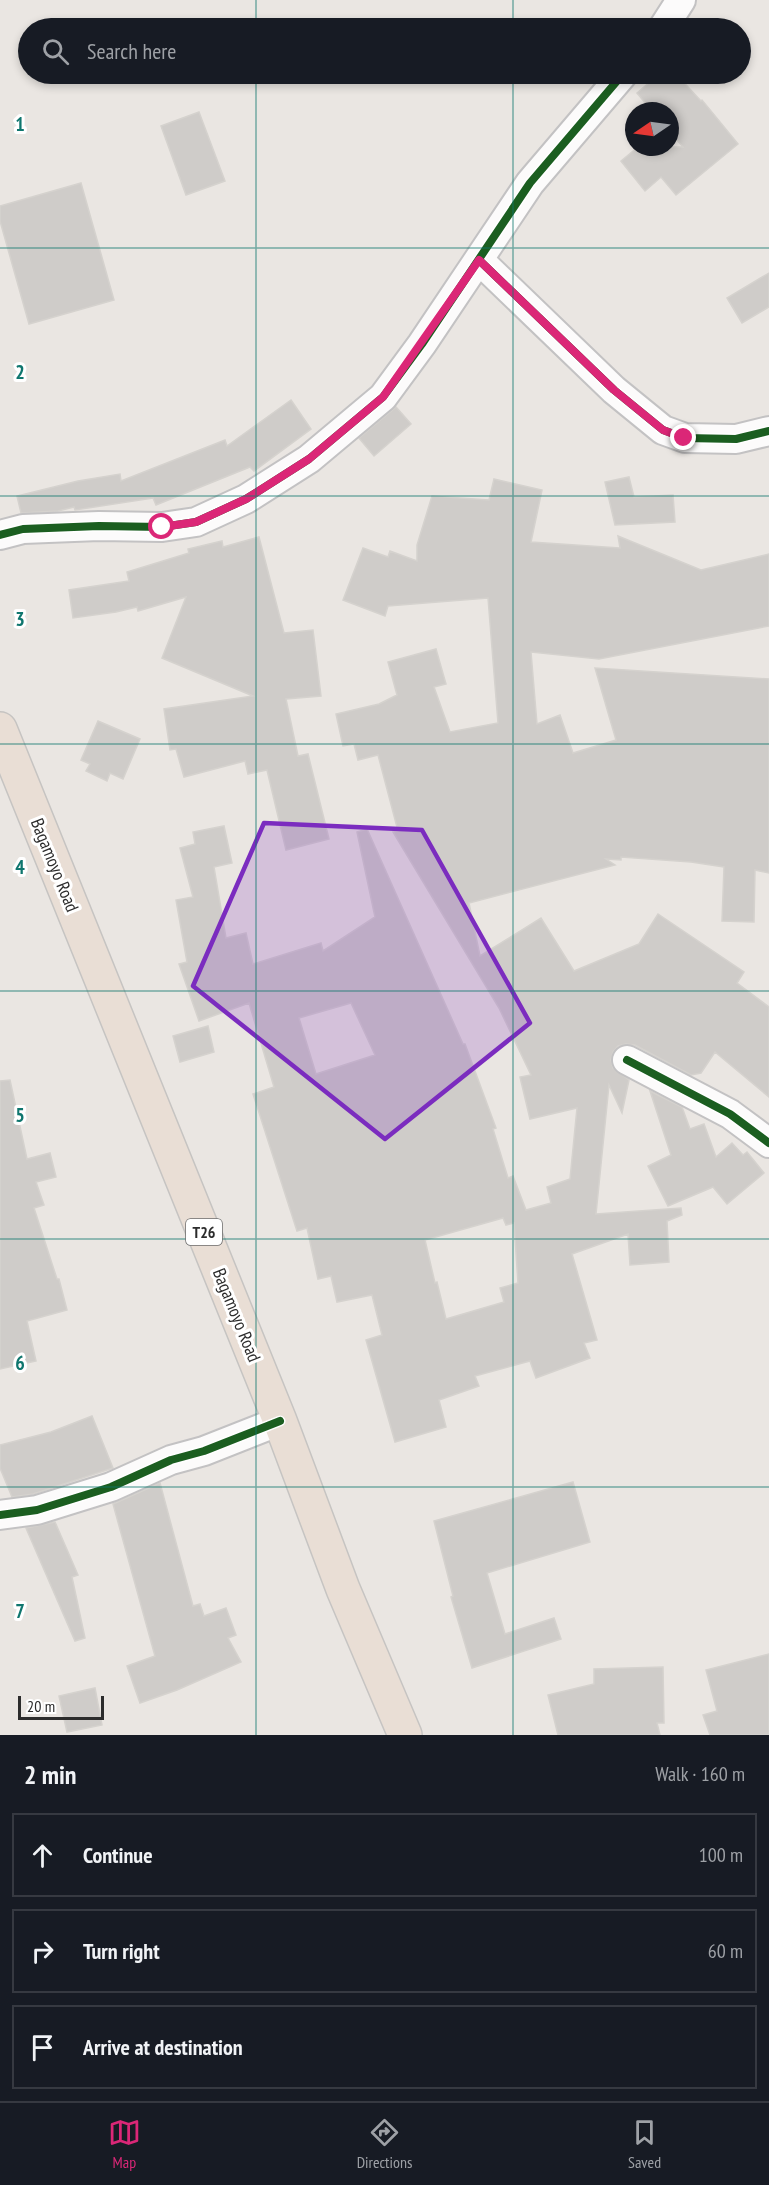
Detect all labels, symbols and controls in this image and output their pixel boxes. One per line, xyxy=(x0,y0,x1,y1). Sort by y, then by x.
search box xyxy=(18,18,751,84)
icon: search xyxy=(39,35,72,68)
text: Search here xyxy=(87,37,176,65)
north arrow xyxy=(625,102,679,156)
text: 1 xyxy=(15,111,25,137)
text: 2 xyxy=(15,359,25,385)
route end xyxy=(670,424,696,450)
route start xyxy=(148,513,174,539)
text: 3 xyxy=(15,606,25,632)
street label: Bagamoyo Road xyxy=(26,815,84,915)
text: 4 xyxy=(15,854,25,880)
text: 5 xyxy=(15,1102,25,1128)
road number: T26 xyxy=(186,1219,222,1245)
street label: Bagamoyo Road xyxy=(208,1265,266,1365)
text: 6 xyxy=(15,1350,25,1376)
text: 7 xyxy=(15,1598,25,1624)
scale bar xyxy=(18,1693,104,1720)
text: 20 m xyxy=(27,1696,55,1716)
text: 2 min xyxy=(24,1758,77,1791)
text: Walk · 160 m xyxy=(655,1761,745,1787)
icon: ahead xyxy=(26,1839,59,1872)
text: Continue xyxy=(83,1841,153,1869)
text: 100 m xyxy=(699,1842,743,1868)
icon: right xyxy=(26,1935,59,1968)
text: Turn right xyxy=(83,1937,160,1965)
text: 60 m xyxy=(708,1938,743,1964)
icon: arrive xyxy=(26,2031,59,2064)
text: Arrive at destination xyxy=(83,2033,243,2061)
tab: Map xyxy=(108,2116,141,2172)
tab: Directions xyxy=(357,2116,412,2172)
tab: Saved xyxy=(628,2116,661,2172)

